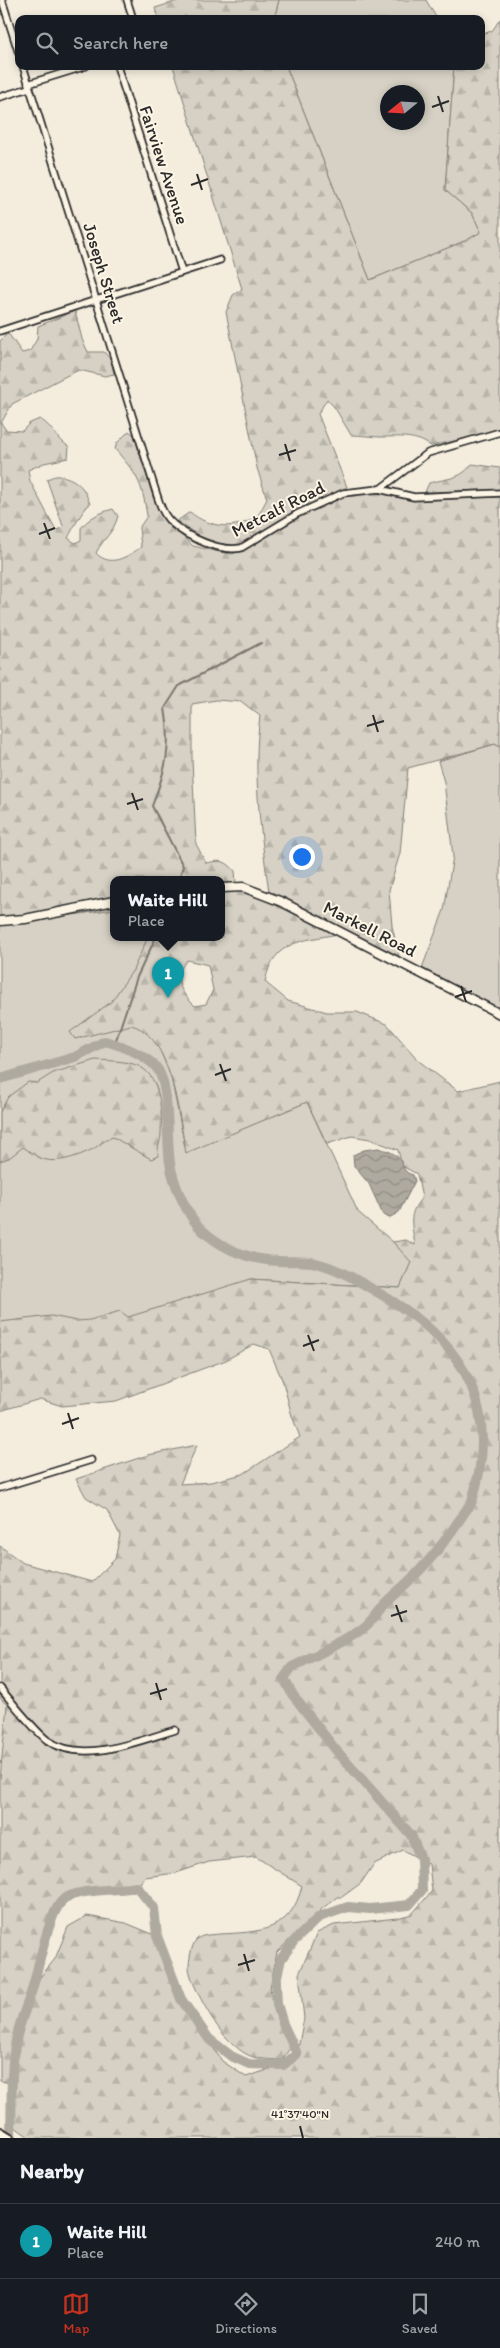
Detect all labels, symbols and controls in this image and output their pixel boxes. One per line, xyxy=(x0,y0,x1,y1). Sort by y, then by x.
search box xyxy=(15,15,485,70)
icon: search xyxy=(33,29,61,57)
text: Search here xyxy=(73,31,168,54)
north arrow xyxy=(380,85,425,130)
street label: Fairview Avenue xyxy=(134,103,194,227)
street label: Joseph Street xyxy=(78,220,130,326)
street label: Metcalf Road xyxy=(228,476,329,542)
your location xyxy=(289,844,315,870)
popup xyxy=(110,876,225,941)
text: Waite Hill xyxy=(128,888,207,911)
street label: Markell Road xyxy=(320,896,421,962)
text: Place xyxy=(128,911,165,930)
pin: 1 xyxy=(152,957,184,998)
text: 41°37'40"N xyxy=(271,2107,329,2121)
text: Nearby xyxy=(20,2158,84,2183)
text: Waite Hill xyxy=(67,2220,147,2243)
text: 1 xyxy=(32,2232,40,2251)
text: 240 m xyxy=(435,2232,480,2251)
text: Place xyxy=(67,2243,104,2262)
tab: Map xyxy=(62,2290,90,2337)
tab: Directions xyxy=(215,2290,277,2337)
tab: Saved xyxy=(402,2290,438,2337)

